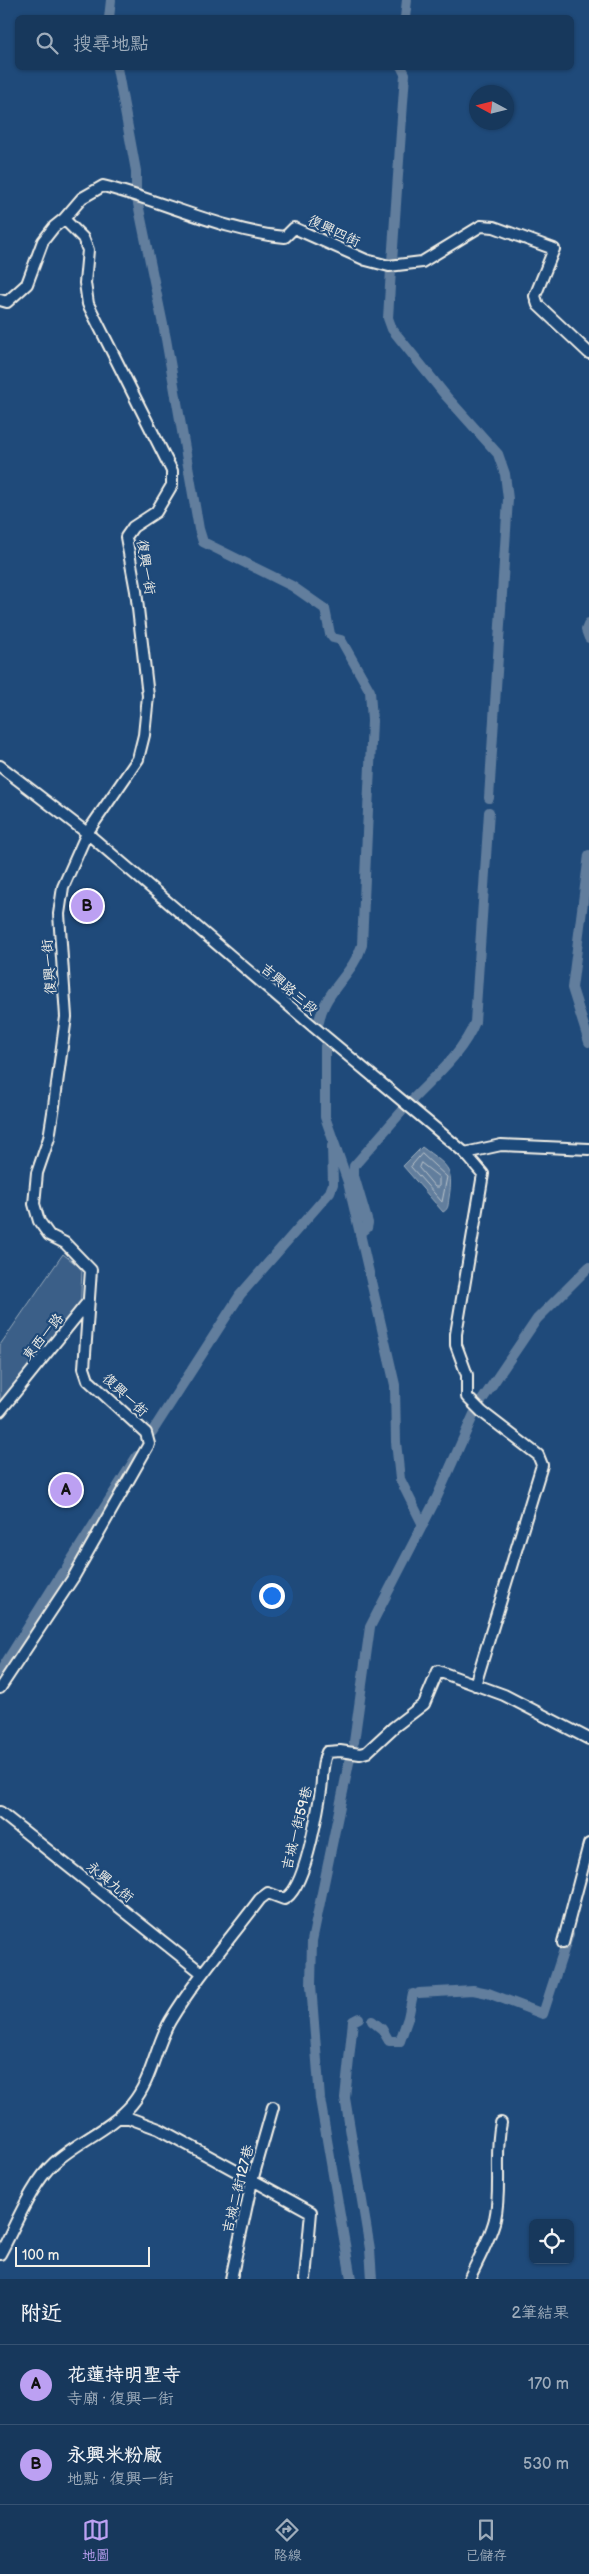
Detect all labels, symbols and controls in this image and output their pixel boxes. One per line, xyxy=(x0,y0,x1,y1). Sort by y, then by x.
search box xyxy=(15,15,574,70)
icon: search xyxy=(33,29,61,57)
text: 搜尋地點 xyxy=(73,33,149,56)
north arrow xyxy=(469,85,514,130)
street label: 復興四街 xyxy=(305,211,363,251)
street label: 復興一街 xyxy=(133,538,159,596)
pin: B xyxy=(71,887,103,925)
street label: 復興一街 xyxy=(39,938,59,996)
street label: 吉興路三段 xyxy=(257,960,321,1018)
street label: 東西一路 xyxy=(19,1310,67,1364)
street label: 復興一街 xyxy=(99,1370,151,1420)
pin: A xyxy=(50,1471,82,1509)
your location xyxy=(259,1583,285,1609)
street label: 吉城一街59巷 xyxy=(278,1783,316,1872)
street label: 永興九街 xyxy=(83,1858,137,1906)
street label: 吉城二街127巷 xyxy=(219,2142,257,2235)
map controls xyxy=(529,2219,574,2264)
button: locate xyxy=(529,2219,574,2264)
scale bar xyxy=(15,2244,150,2267)
text: 100 m xyxy=(22,2247,59,2264)
text: 附近 xyxy=(20,2301,62,2326)
text: 2筆結果 xyxy=(512,2304,569,2323)
text: 花蓮持明聖寺 xyxy=(67,2364,181,2387)
text: A xyxy=(31,2375,41,2394)
text: 170 m xyxy=(528,2375,569,2394)
text: 寺廟 · 復興一街 xyxy=(67,2390,173,2409)
text: 永興米粉廠 xyxy=(67,2444,162,2467)
text: B xyxy=(30,2455,42,2474)
text: 530 m xyxy=(523,2455,569,2474)
text: 地點 · 復興一街 xyxy=(67,2470,173,2489)
tab: 地圖 xyxy=(82,2516,110,2564)
tab: 路線 xyxy=(273,2516,301,2564)
tab: 已儲存 xyxy=(465,2516,507,2564)

